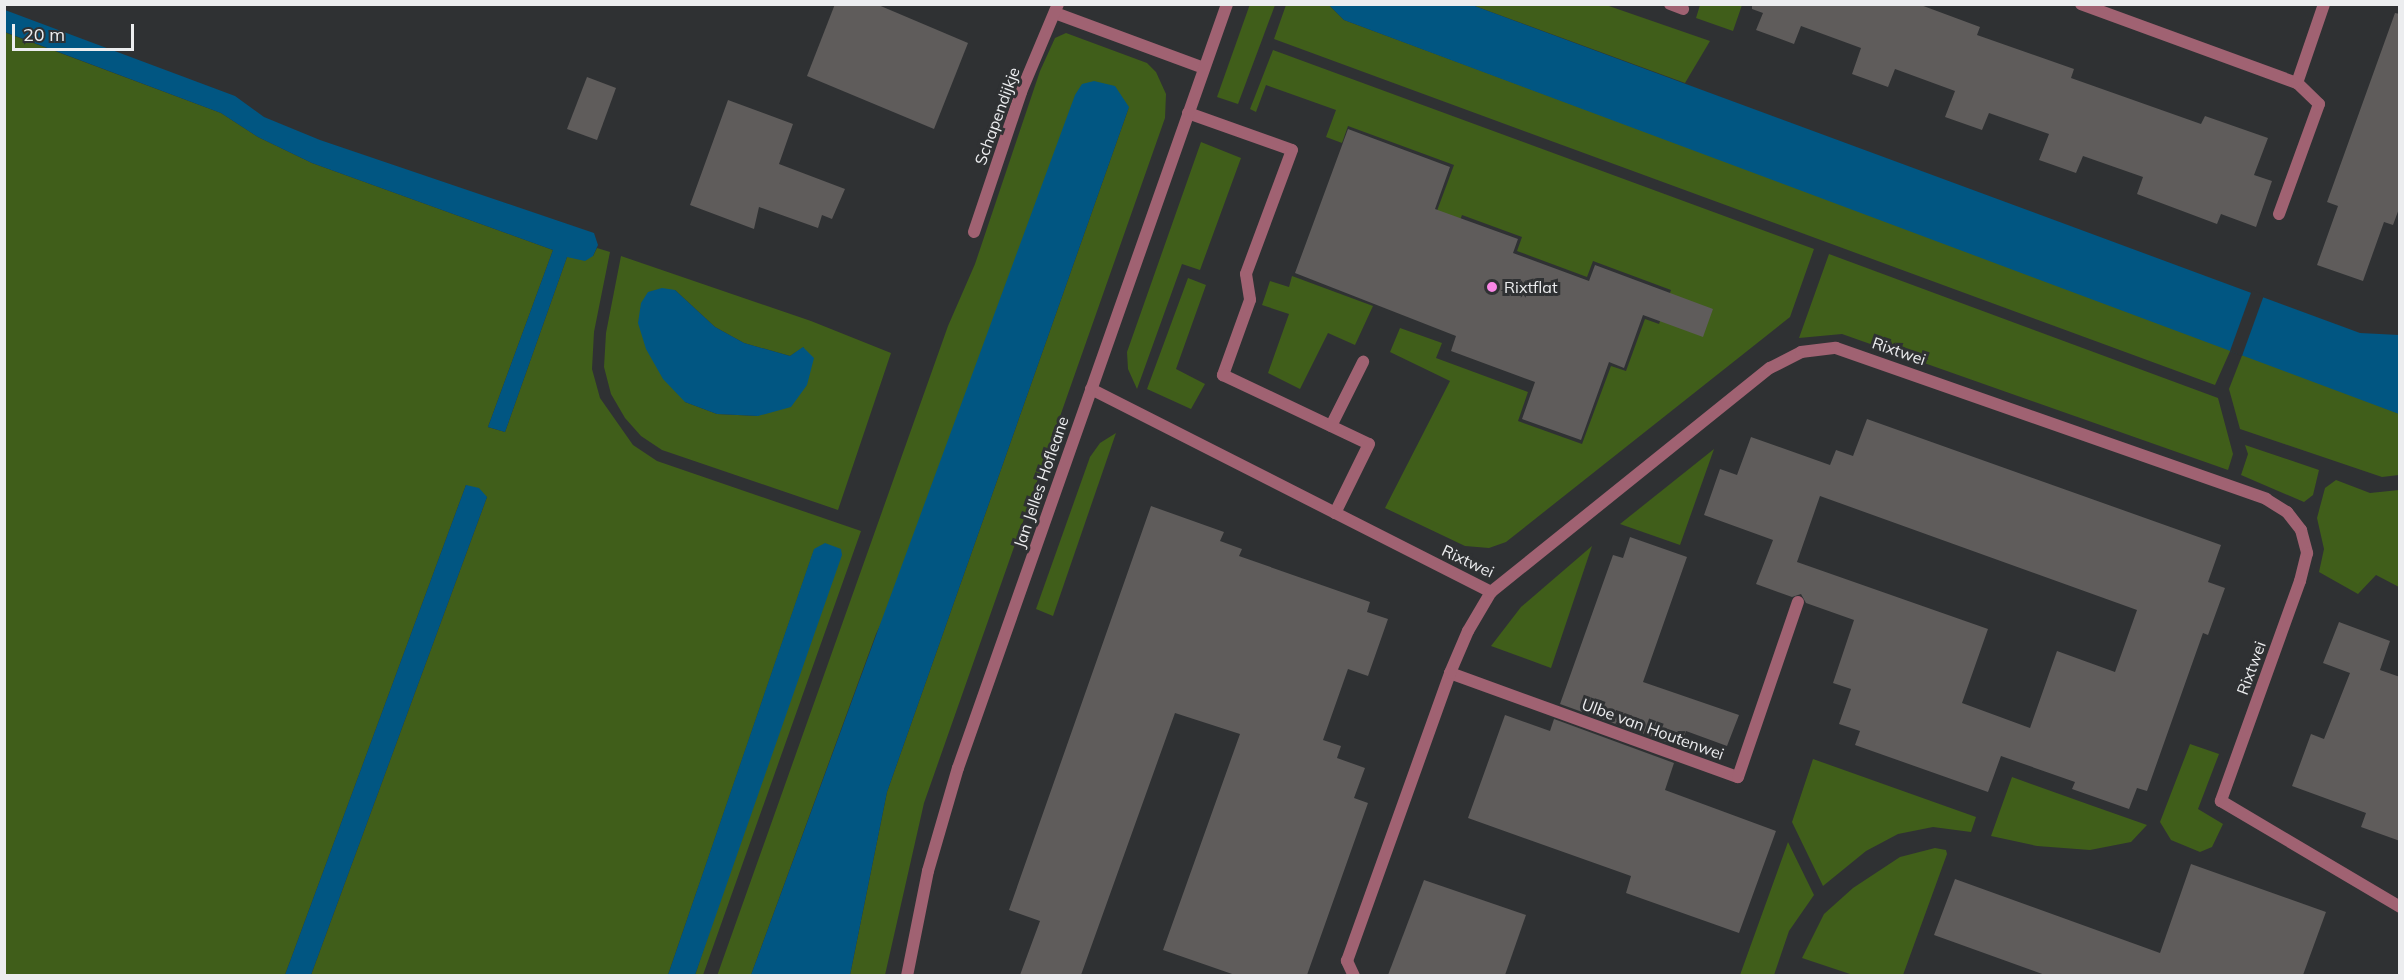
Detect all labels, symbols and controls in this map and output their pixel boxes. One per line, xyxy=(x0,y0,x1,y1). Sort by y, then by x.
scale bar xyxy=(15,12,136,50)
text: 20 m xyxy=(23,23,65,46)
street label: Schapendijkje xyxy=(970,65,1024,167)
place label: Rixtflat xyxy=(1504,277,1557,297)
marker: Rixtflat xyxy=(1485,280,1499,294)
street label: Rixtwei xyxy=(1870,333,1928,369)
street label: Jan Jelles Hofleane xyxy=(1010,414,1072,550)
street label: Rixtwei xyxy=(1439,541,1497,581)
street label: Rixtwei xyxy=(2232,639,2270,697)
street label: Ulbe van Houtenwei xyxy=(1579,694,1727,764)

